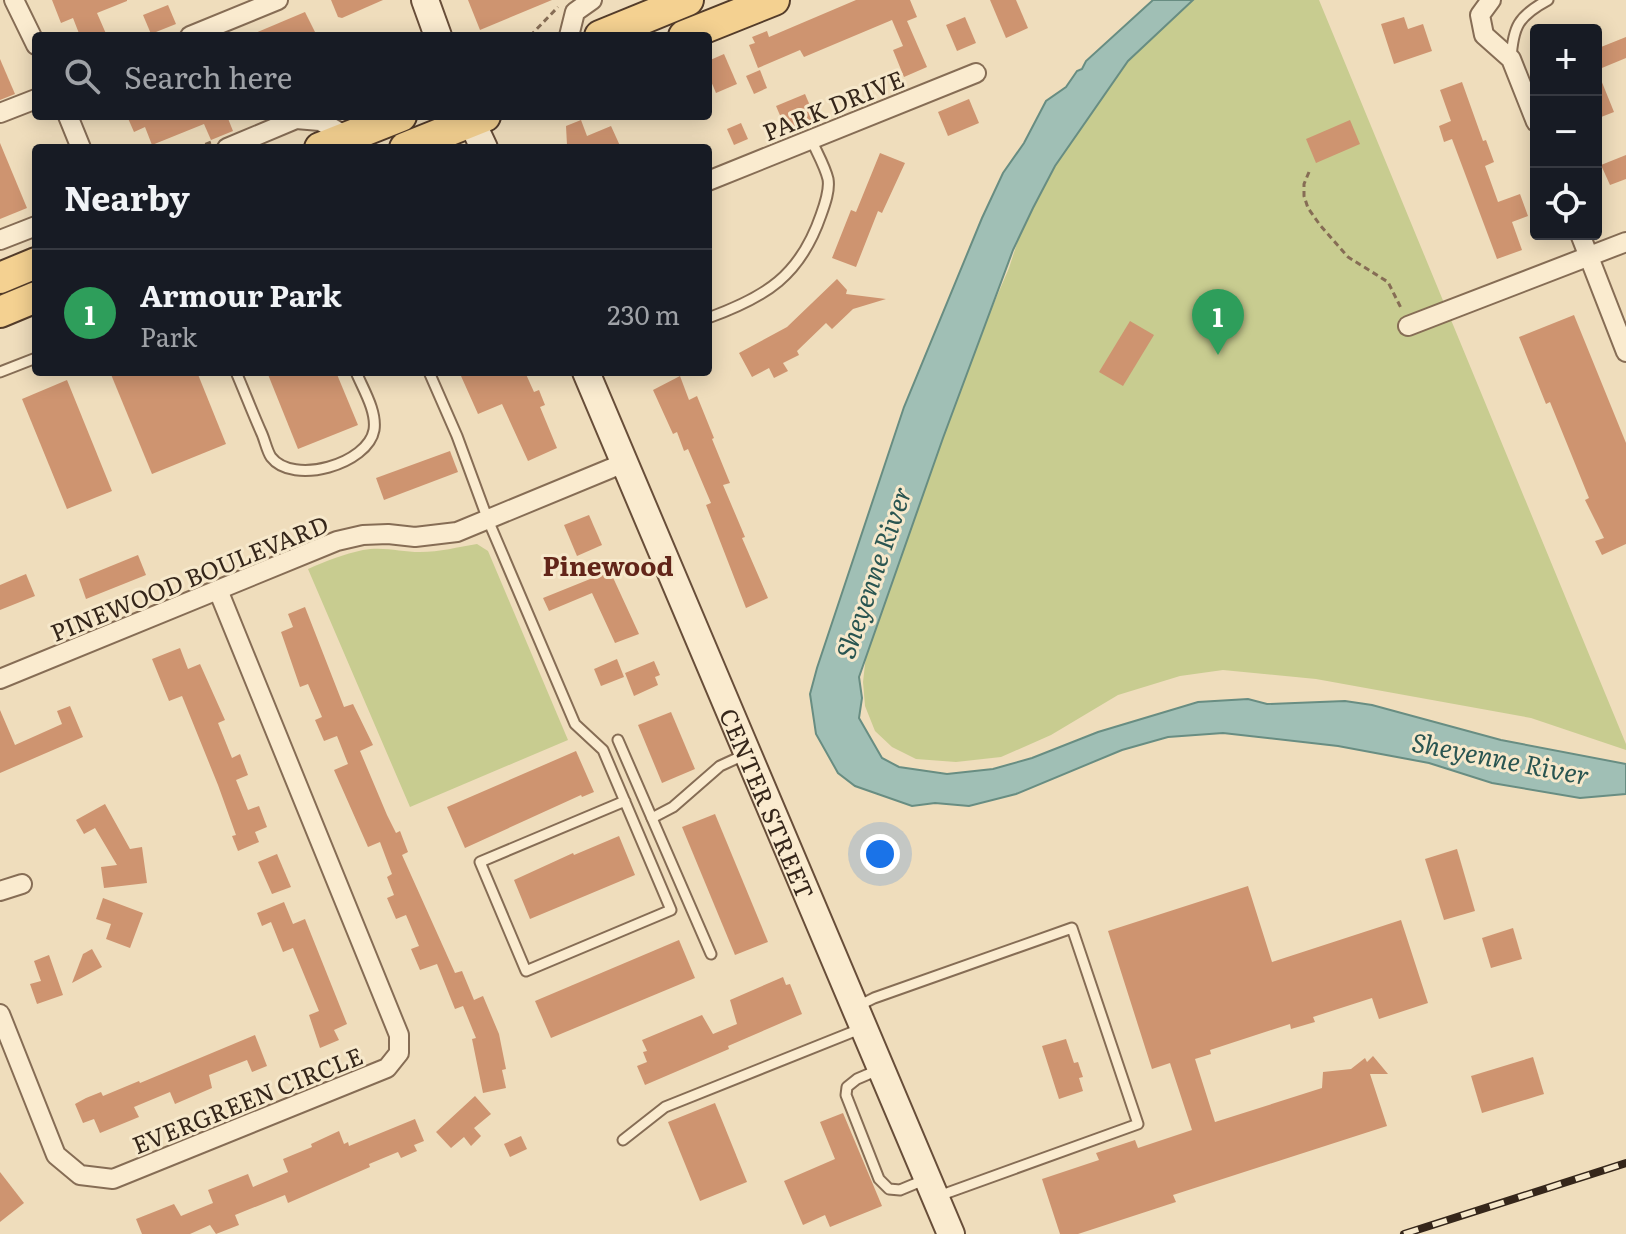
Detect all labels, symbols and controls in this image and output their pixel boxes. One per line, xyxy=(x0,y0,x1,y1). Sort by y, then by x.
map controls xyxy=(1530,24,1602,240)
button: + xyxy=(1530,24,1602,96)
search box xyxy=(32,32,712,120)
icon: search xyxy=(60,54,104,98)
text: Search here xyxy=(124,54,292,98)
street label: PARK DRIVE xyxy=(757,60,909,148)
button: − xyxy=(1530,96,1602,168)
button: locate xyxy=(1530,168,1602,240)
text: Nearby xyxy=(64,171,190,221)
text: Armour Park xyxy=(140,272,342,316)
pin: 1 xyxy=(1192,289,1244,355)
text: 1 xyxy=(85,294,95,333)
text: 230 m xyxy=(607,294,680,333)
text: Park xyxy=(140,316,197,355)
water label: Sheyenne River xyxy=(824,481,920,663)
street label: PINEWOOD BOULEVARD xyxy=(45,505,333,649)
district label: Pinewood xyxy=(542,545,674,584)
street label: CENTER STREET xyxy=(713,702,824,904)
water label: Sheyenne River xyxy=(1409,721,1593,793)
your location xyxy=(860,834,900,874)
street label: EVERGREEN CIRCLE xyxy=(126,1037,368,1161)

